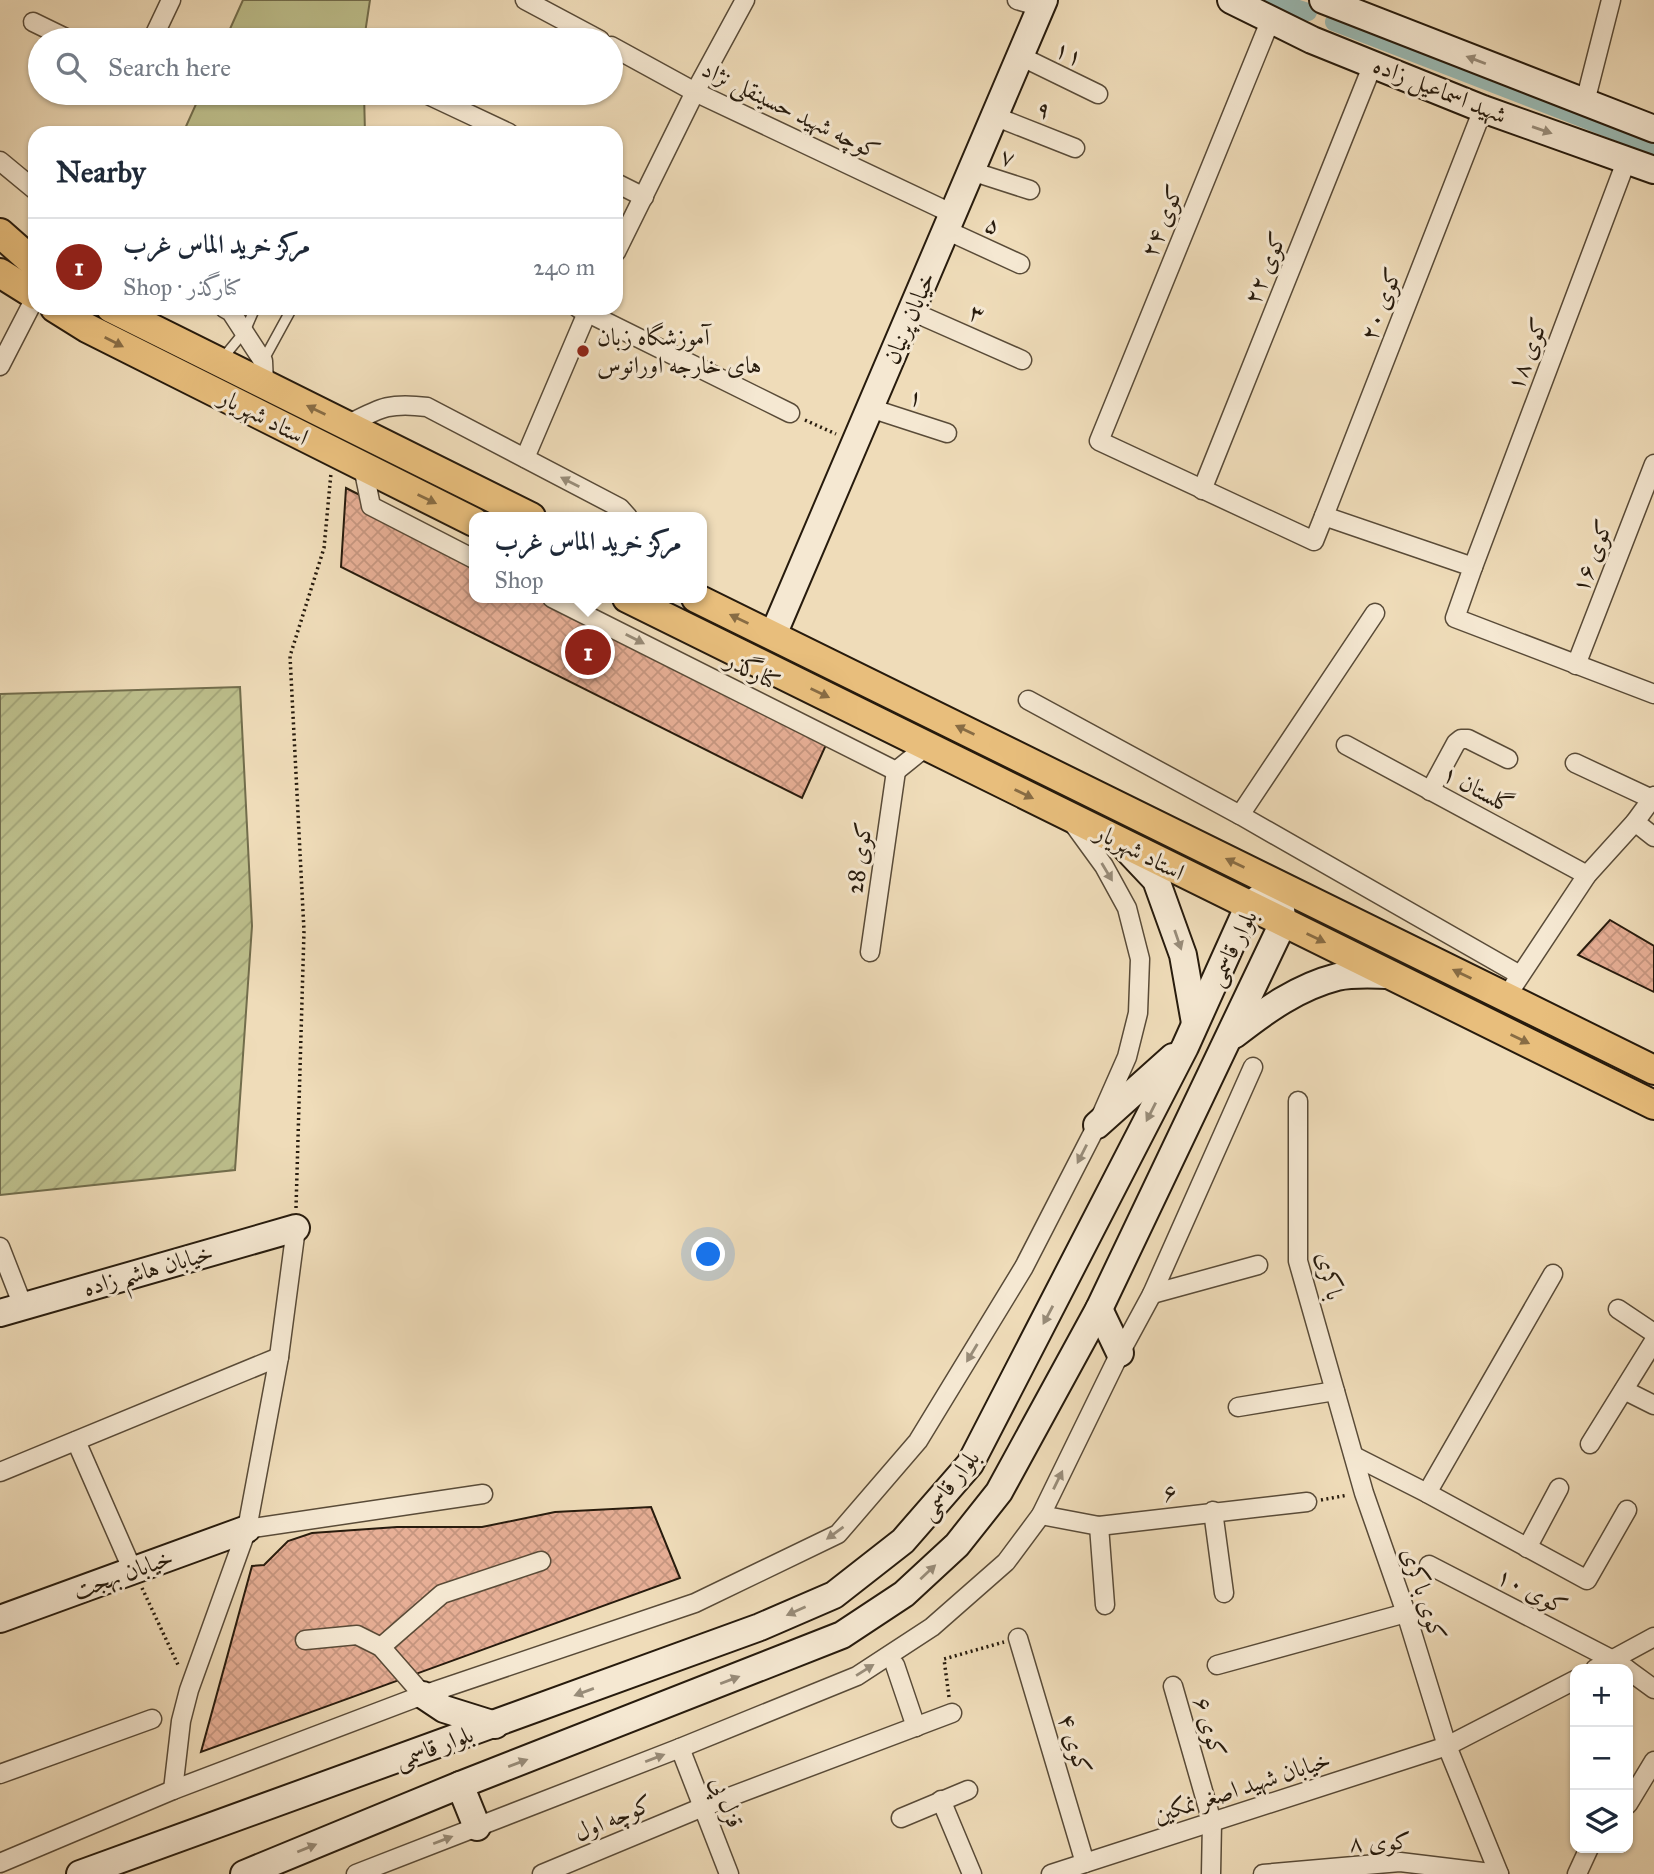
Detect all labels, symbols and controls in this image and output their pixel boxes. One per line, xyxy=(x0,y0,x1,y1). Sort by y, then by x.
search box xyxy=(28,28,623,105)
street label: ۱۱ xyxy=(1050,33,1088,73)
icon: search xyxy=(52,48,90,86)
street label: شهید اسماعیل زاده xyxy=(1368,50,1511,132)
text: Search here xyxy=(108,51,231,83)
street label: کوچه شهید حسینقلی نژاد xyxy=(696,54,885,168)
one-way arrow xyxy=(1466,55,1487,66)
street label: ۹ xyxy=(1032,92,1056,126)
one-way arrow xyxy=(1532,125,1553,136)
street label: ۷ xyxy=(997,141,1019,173)
text: Nearby xyxy=(56,154,146,190)
street label: کوی ۲۴ xyxy=(1134,180,1190,262)
street label: ۵ xyxy=(980,208,1006,242)
street label: کوی ۲۲ xyxy=(1237,227,1293,309)
text: مرکز خرید الماس غرب xyxy=(123,228,310,260)
text: 1 xyxy=(74,253,84,281)
text: 240 m xyxy=(533,253,595,281)
street label: کوی ۲۰ xyxy=(1353,263,1409,345)
street label: خیابان پرنیان xyxy=(876,267,943,369)
text: Shop · کنارگذر xyxy=(123,273,242,301)
street label: ۳ xyxy=(964,296,990,330)
street label: کوی ۱۸ xyxy=(1499,313,1555,395)
place label: آموزشگاه زبان های خارجه اورانوس xyxy=(597,322,762,380)
one-way arrow xyxy=(105,335,125,347)
marker: آموزشگاه زبان های خارجه اورانوس xyxy=(575,343,591,359)
street label: استاد شهریار xyxy=(213,381,314,452)
street label: ۱ xyxy=(905,381,927,413)
one-way arrow xyxy=(306,405,326,417)
one-way arrow xyxy=(560,476,580,488)
one-way arrow xyxy=(417,494,437,505)
popup xyxy=(469,512,707,603)
street label: کوی ۱۶ xyxy=(1564,515,1620,597)
text: مرکز خرید الماس غرب xyxy=(494,525,682,557)
text: Shop xyxy=(494,566,544,594)
one-way arrow xyxy=(729,613,749,624)
pin: 1 xyxy=(565,626,611,678)
one-way arrow xyxy=(625,634,645,645)
street label: کنارگذر xyxy=(719,642,786,697)
one-way arrow xyxy=(810,688,830,699)
one-way arrow xyxy=(955,724,975,736)
street label: ۱ گلستان xyxy=(1437,758,1519,820)
one-way arrow xyxy=(1014,789,1034,800)
street label: استاد شهریار xyxy=(1089,816,1190,887)
street label: کوی 28 xyxy=(839,820,879,896)
one-way arrow xyxy=(1225,858,1245,869)
one-way arrow xyxy=(1100,862,1113,881)
street label: بلوار قاسمی xyxy=(1200,905,1266,992)
one-way arrow xyxy=(1173,929,1184,950)
one-way arrow xyxy=(1306,933,1326,944)
one-way arrow xyxy=(1452,968,1472,979)
one-way arrow xyxy=(1510,1034,1530,1045)
one-way arrow xyxy=(1146,1103,1158,1123)
one-way arrow xyxy=(1076,1144,1087,1164)
street label: خیابان هاشم زاده xyxy=(80,1237,219,1312)
your location xyxy=(691,1237,725,1271)
street label: باکری xyxy=(1310,1249,1350,1303)
one-way arrow xyxy=(1043,1305,1054,1325)
one-way arrow xyxy=(965,1344,978,1363)
street label: بلوار قاسمی xyxy=(912,1444,988,1528)
one-way arrow xyxy=(1053,1470,1064,1490)
street label: ۶ xyxy=(1161,1476,1179,1508)
one-way arrow xyxy=(826,1526,845,1540)
street label: خیابان بهجت xyxy=(69,1542,177,1606)
street label: کوی باکری xyxy=(1395,1544,1453,1644)
street label: کوی ۱۰ xyxy=(1491,1560,1573,1622)
one-way arrow xyxy=(919,1565,936,1581)
one-way arrow xyxy=(786,1605,806,1617)
one-way arrow xyxy=(855,1664,874,1677)
map controls xyxy=(1570,1664,1633,1853)
button: + xyxy=(1570,1664,1633,1727)
one-way arrow xyxy=(719,1675,740,1686)
one-way arrow xyxy=(573,1687,594,1698)
street label: کوی ۶ xyxy=(1187,1693,1233,1761)
street label: کوی ۴ xyxy=(1052,1710,1098,1778)
street label: بلوار قاسمی xyxy=(391,1719,478,1777)
button: − xyxy=(1570,1727,1633,1790)
street label: خیابان شهید اصغر نمکین xyxy=(1150,1744,1334,1830)
one-way arrow xyxy=(644,1752,665,1763)
one-way arrow xyxy=(507,1757,528,1768)
street label: قزل پی xyxy=(701,1772,750,1833)
street label: کوچه اول xyxy=(569,1788,657,1850)
button: layers xyxy=(1570,1790,1633,1853)
street label: کوی ۸ xyxy=(1349,1826,1411,1858)
one-way arrow xyxy=(432,1835,453,1846)
one-way arrow xyxy=(297,1842,317,1854)

